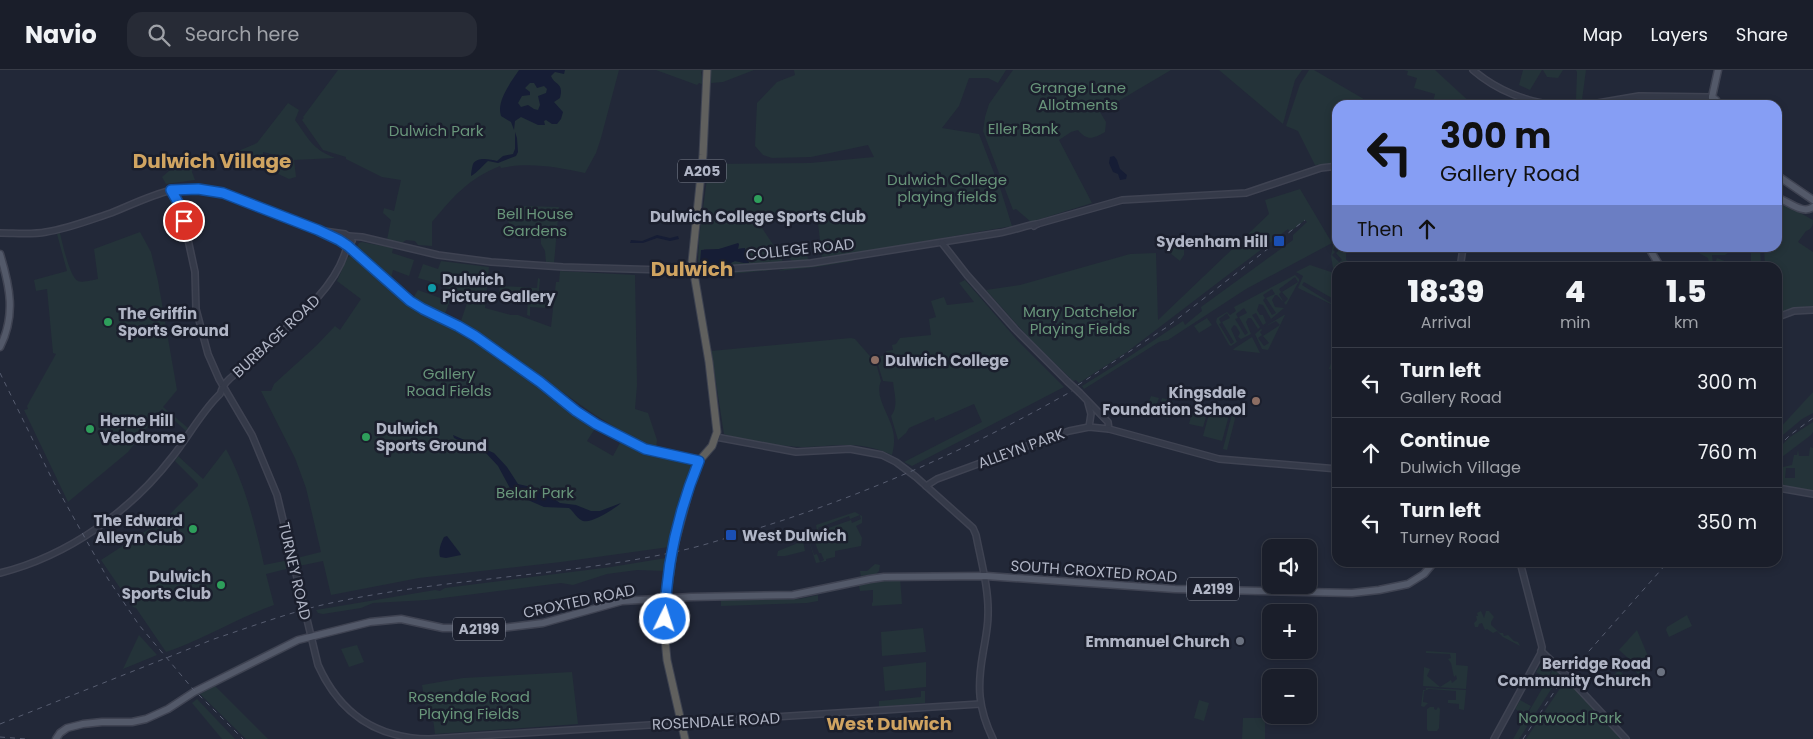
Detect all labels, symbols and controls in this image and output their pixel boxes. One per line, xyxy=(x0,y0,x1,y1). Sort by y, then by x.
search box xyxy=(127,12,477,57)
text: Navio xyxy=(25,18,97,51)
icon: search xyxy=(145,21,173,49)
text: Search here xyxy=(185,21,299,48)
text: Map xyxy=(1583,22,1623,47)
text: Layers xyxy=(1651,22,1708,47)
text: Share xyxy=(1736,22,1788,47)
park label: Grange Lane Allotments xyxy=(1030,77,1126,115)
text: 300 m xyxy=(1440,111,1551,160)
park label: Eller Bank xyxy=(988,118,1059,139)
park label: Dulwich Park xyxy=(389,120,484,141)
icon: left xyxy=(1357,120,1422,185)
district label: Dulwich Village xyxy=(133,147,291,175)
text: Gallery Road xyxy=(1440,158,1580,189)
road number: A205 xyxy=(678,160,726,182)
park label: Dulwich College playing fields xyxy=(887,169,1007,207)
marker: Dulwich College Sports Club xyxy=(752,193,764,205)
pin xyxy=(163,200,205,242)
park label: Bell House Gardens xyxy=(497,203,573,241)
place label: Dulwich College Sports Club xyxy=(650,206,866,227)
icon: arrive xyxy=(170,207,198,235)
icon: ahead xyxy=(1413,215,1441,243)
text: Then xyxy=(1357,216,1403,243)
place label: Sydenham Hill xyxy=(1156,231,1268,252)
street label: COLLEGE ROAD xyxy=(745,233,855,265)
marker: Sydenham Hill xyxy=(1272,234,1286,248)
district label: Dulwich xyxy=(651,255,733,283)
place label: Dulwich Picture Gallery xyxy=(442,269,556,307)
text: 18:39 xyxy=(1408,270,1484,313)
text: 4 xyxy=(1565,270,1586,313)
text: 1.5 xyxy=(1666,270,1706,313)
marker: Dulwich Picture Gallery xyxy=(426,282,438,294)
street label: BURBAGE ROAD xyxy=(228,290,324,382)
park label: Mary Datchelor Playing Fields xyxy=(1023,301,1137,339)
place label: The Griffin Sports Ground xyxy=(118,303,229,341)
text: Arrival xyxy=(1421,311,1471,334)
text: min xyxy=(1560,311,1591,334)
text: km xyxy=(1674,311,1699,334)
marker: The Griffin Sports Ground xyxy=(102,316,114,328)
place label: Dulwich College xyxy=(885,350,1009,371)
marker: Dulwich College xyxy=(869,354,881,366)
text: Turn left xyxy=(1400,357,1481,384)
park label: Gallery Road Fields xyxy=(406,363,492,401)
icon: left xyxy=(1357,369,1385,397)
text: 300 m xyxy=(1697,369,1757,396)
place label: Kingsdale Foundation School xyxy=(1102,382,1246,420)
text: Gallery Road xyxy=(1400,386,1502,409)
marker: Kingsdale Foundation School xyxy=(1250,395,1262,407)
place label: Herne Hill Velodrome xyxy=(100,410,185,448)
place label: Dulwich Sports Ground xyxy=(376,418,487,456)
marker: Herne Hill Velodrome xyxy=(84,423,96,435)
street label: ALLEYN PARK xyxy=(975,423,1067,473)
text: Continue xyxy=(1400,427,1490,454)
marker: Dulwich Sports Ground xyxy=(360,431,372,443)
icon: ahead xyxy=(1357,439,1385,467)
text: 760 m xyxy=(1698,439,1757,466)
text: Dulwich Village xyxy=(1400,456,1521,479)
park label: Belair Park xyxy=(496,482,574,503)
text: Turn left xyxy=(1400,497,1481,524)
icon: left xyxy=(1357,509,1385,537)
text: 350 m xyxy=(1697,509,1757,536)
place label: The Edward Alleyn Club xyxy=(94,510,183,548)
street label: TURNEY ROAD xyxy=(274,520,316,622)
marker: The Edward Alleyn Club xyxy=(187,523,199,535)
place label: West Dulwich xyxy=(742,525,847,546)
text: Turney Road xyxy=(1400,526,1500,549)
marker: West Dulwich xyxy=(724,528,738,542)
map controls xyxy=(1262,539,1317,724)
button: sound xyxy=(1262,539,1317,594)
street label: SOUTH CROXTED ROAD xyxy=(1010,555,1178,587)
place label: Dulwich Sports Club xyxy=(122,566,211,604)
road number: A2199 xyxy=(1187,578,1239,600)
marker: Dulwich Sports Club xyxy=(215,579,227,591)
street label: CROXTED ROAD xyxy=(521,579,637,623)
position arrow xyxy=(638,592,690,644)
button: + xyxy=(1262,604,1317,659)
road number: A2199 xyxy=(453,618,505,640)
place label: Emmanuel Church xyxy=(1086,631,1230,652)
marker: Emmanuel Church xyxy=(1234,635,1246,647)
place label: Berridge Road Community Church xyxy=(1498,653,1651,691)
marker: Berridge Road Community Church xyxy=(1655,666,1667,678)
button: − xyxy=(1262,669,1317,724)
park label: Rosendale Road Playing Fields xyxy=(408,686,530,724)
street label: ROSENDALE ROAD xyxy=(651,707,781,735)
park label: Norwood Park xyxy=(1518,707,1622,728)
district label: West Dulwich xyxy=(826,711,952,736)

